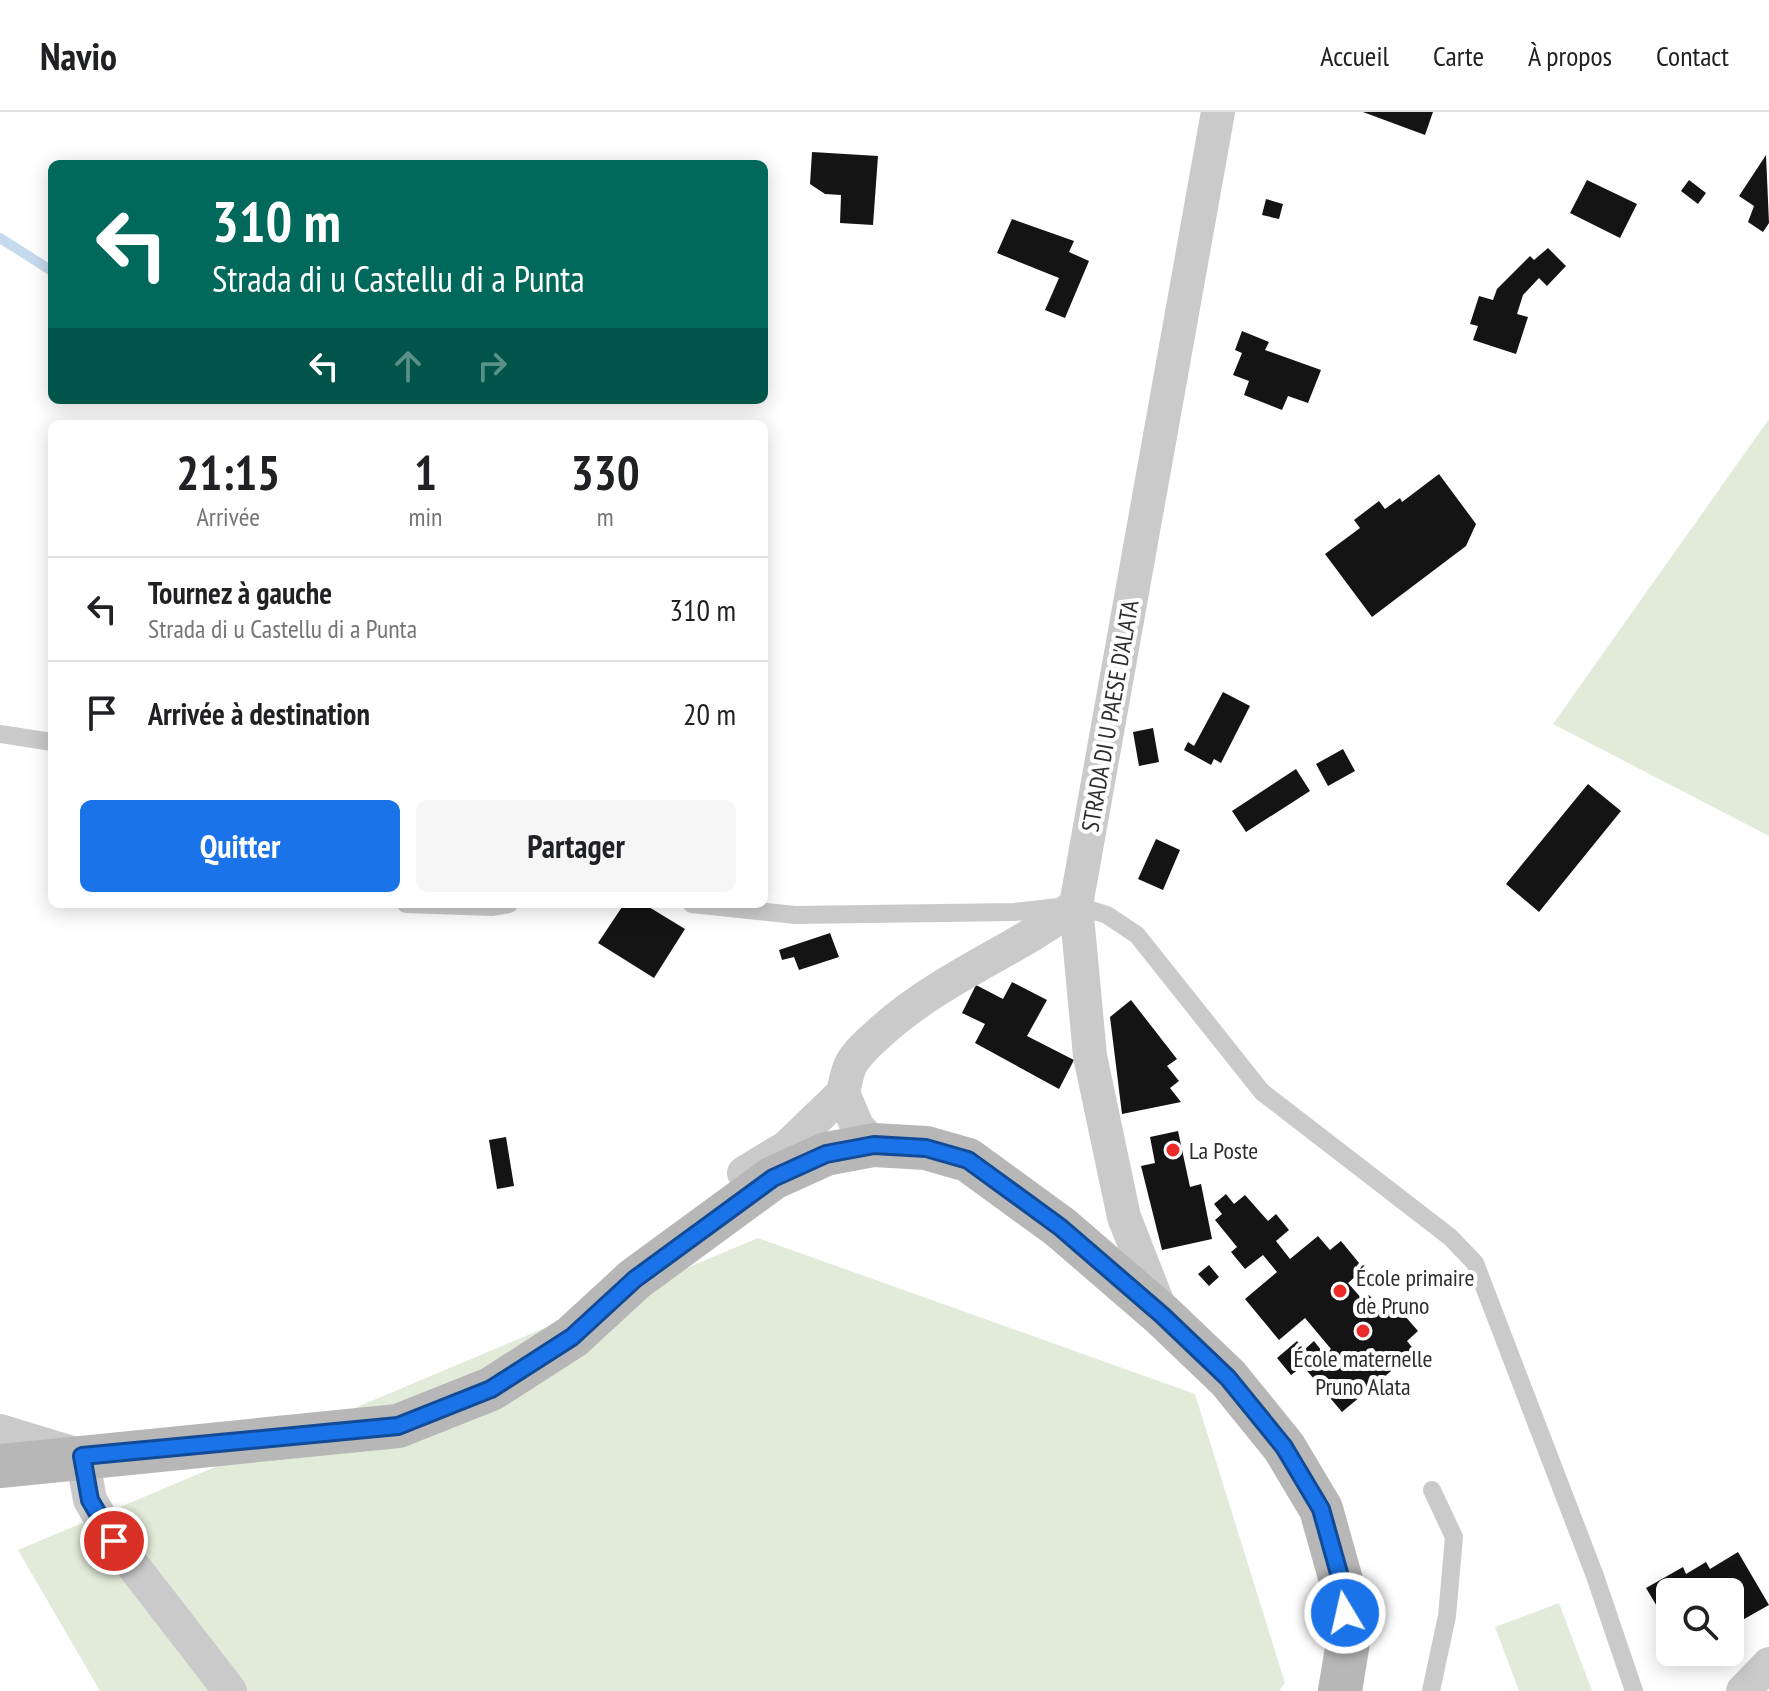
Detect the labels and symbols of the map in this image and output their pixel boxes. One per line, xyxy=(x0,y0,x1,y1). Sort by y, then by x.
street label: STRADA DI U PAESE D'ALATA xyxy=(1074,597,1146,834)
place label: La Poste xyxy=(1189,1135,1258,1166)
marker: La Poste xyxy=(1164,1141,1182,1159)
place label: École primaire de Pruno xyxy=(1356,1262,1475,1321)
marker: École primaire de Pruno xyxy=(1331,1282,1349,1300)
marker: École maternelle Pruno Alata xyxy=(1354,1322,1372,1340)
place label: École maternelle Pruno Alata xyxy=(1293,1343,1433,1402)
pin xyxy=(80,1507,148,1575)
position arrow xyxy=(1303,1571,1387,1655)

